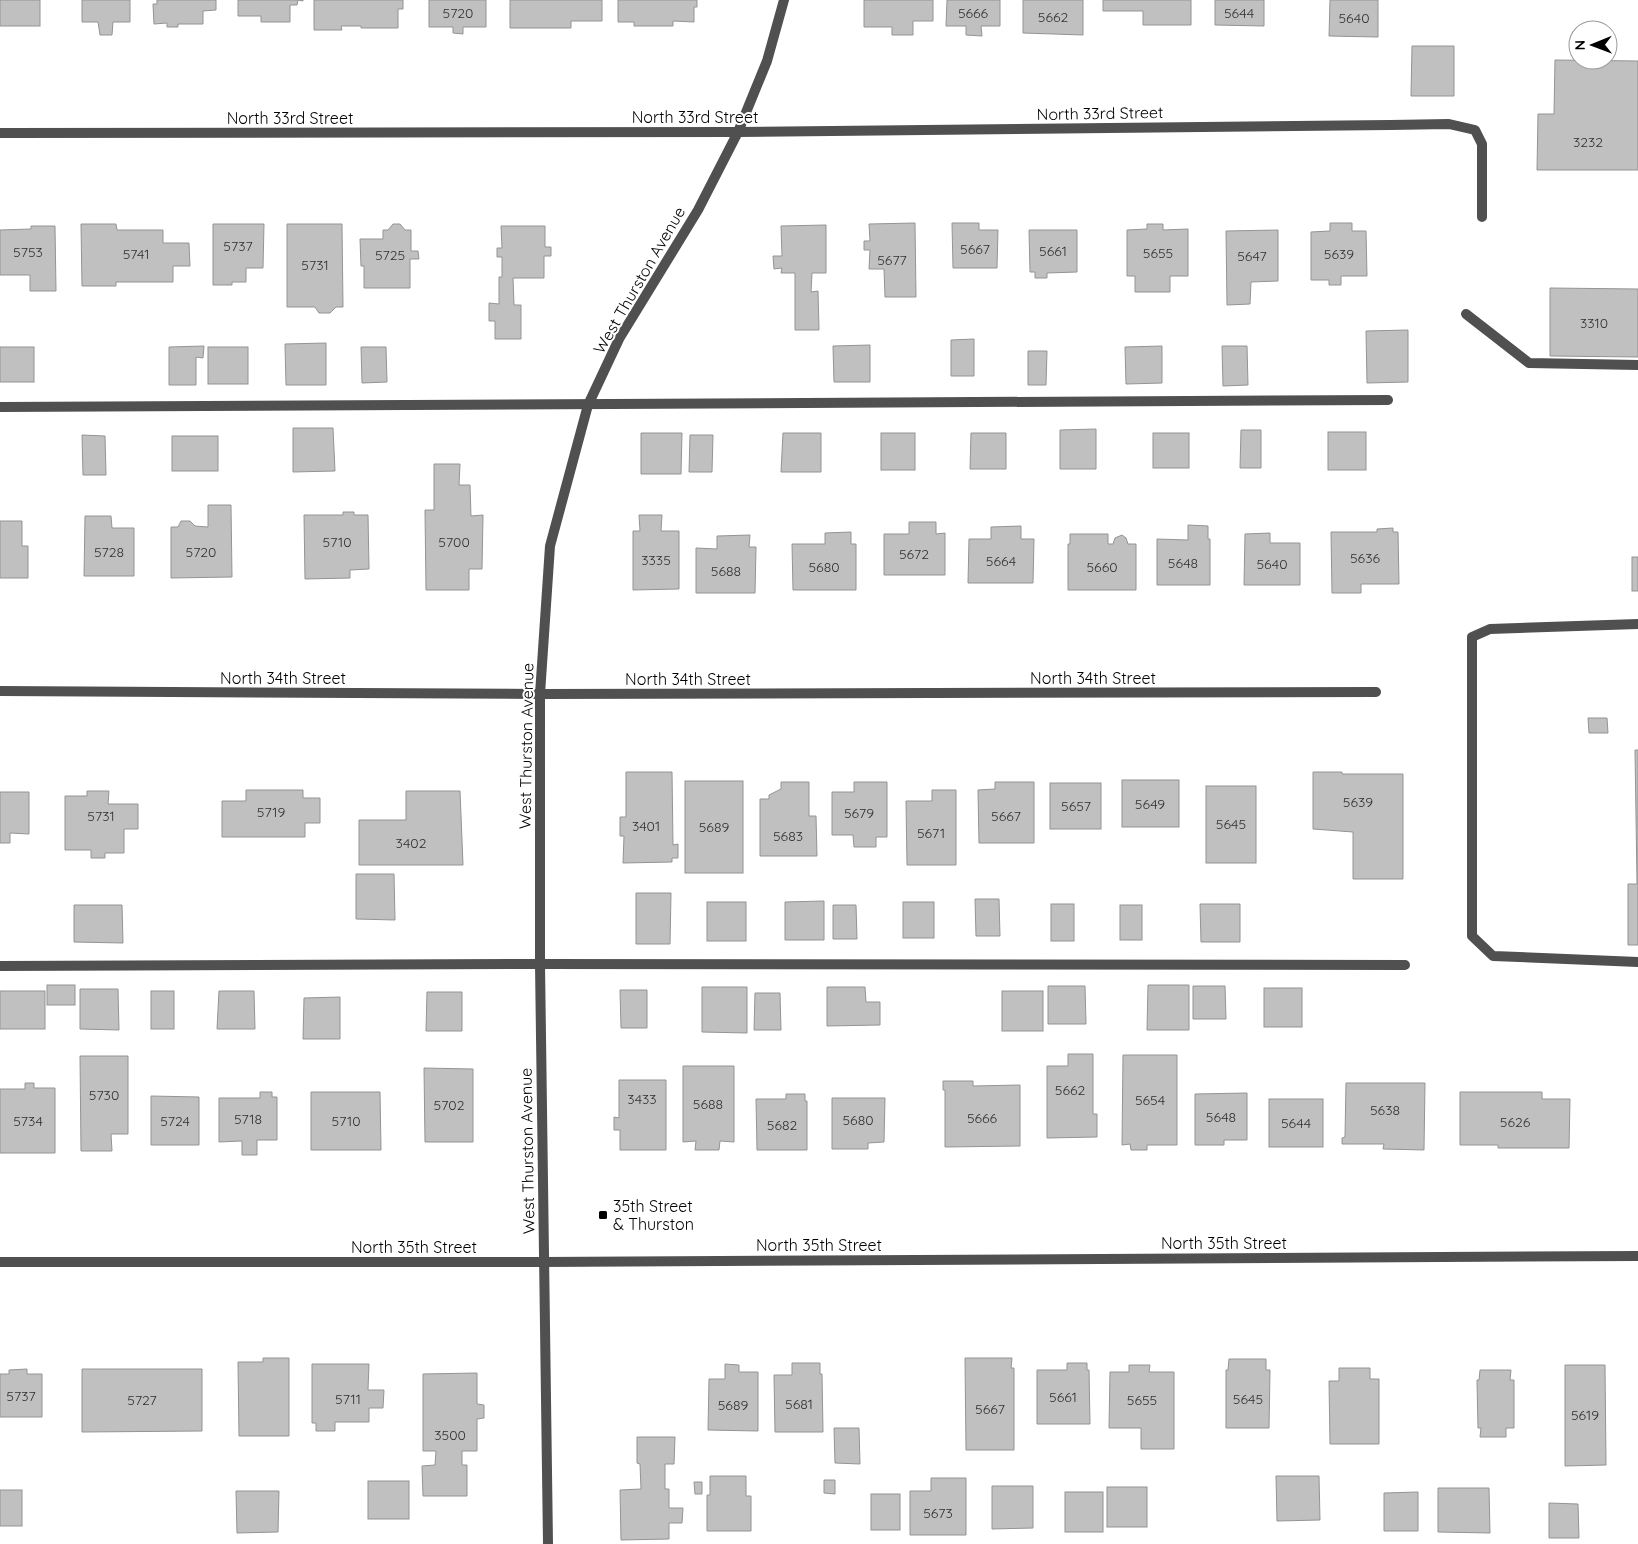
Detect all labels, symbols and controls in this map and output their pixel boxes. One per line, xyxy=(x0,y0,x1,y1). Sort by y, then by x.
house number: 5720 xyxy=(443,4,473,22)
house number: 5666 xyxy=(958,4,989,22)
house number: 5644 xyxy=(1224,4,1254,22)
house number: 5662 xyxy=(1038,8,1068,26)
house number: 5640 xyxy=(1338,9,1370,27)
north arrow xyxy=(1568,20,1618,70)
text: N xyxy=(1571,40,1589,51)
street label: North 33rd Street xyxy=(1036,102,1164,124)
street label: North 33rd Street xyxy=(632,107,758,127)
street label: North 33rd Street xyxy=(227,108,353,128)
house number: 3232 xyxy=(1573,133,1603,151)
street label: West Thurston Avenue xyxy=(589,203,689,357)
house number: 5737 xyxy=(223,237,253,255)
house number: 5667 xyxy=(960,240,990,258)
house number: 5661 xyxy=(1039,242,1067,260)
house number: 5753 xyxy=(13,243,43,261)
house number: 5655 xyxy=(1143,244,1173,262)
house number: 5741 xyxy=(123,245,149,263)
house number: 5639 xyxy=(1324,245,1354,263)
house number: 5725 xyxy=(375,246,405,264)
house number: 5647 xyxy=(1237,247,1267,265)
house number: 5677 xyxy=(877,251,907,269)
house number: 5731 xyxy=(301,256,329,274)
house number: 3310 xyxy=(1580,314,1608,332)
house number: 5710 xyxy=(323,533,352,551)
house number: 5700 xyxy=(438,533,470,551)
house number: 5728 xyxy=(94,543,124,561)
house number: 5720 xyxy=(186,543,216,561)
house number: 5672 xyxy=(899,545,929,563)
house number: 5636 xyxy=(1350,549,1380,567)
house number: 3335 xyxy=(641,551,671,569)
house number: 5664 xyxy=(986,552,1016,570)
house number: 5648 xyxy=(1168,554,1198,572)
house number: 5640 xyxy=(1256,555,1288,573)
house number: 5680 xyxy=(808,558,840,576)
house number: 5660 xyxy=(1086,558,1118,576)
house number: 5688 xyxy=(711,562,741,580)
street label: West Thurston Avenue xyxy=(515,663,537,829)
street label: North 34th Street xyxy=(220,668,346,688)
street label: North 34th Street xyxy=(1030,668,1156,688)
street label: North 34th Street xyxy=(625,669,751,689)
house number: 5639 xyxy=(1343,793,1373,811)
house number: 5649 xyxy=(1135,795,1165,813)
house number: 5657 xyxy=(1061,797,1091,815)
house number: 5719 xyxy=(257,803,285,821)
house number: 5679 xyxy=(844,804,874,822)
house number: 5731 xyxy=(87,807,115,825)
house number: 5667 xyxy=(991,807,1021,825)
house number: 5645 xyxy=(1216,815,1246,833)
house number: 3401 xyxy=(632,817,660,835)
house number: 5689 xyxy=(699,818,729,836)
house number: 5671 xyxy=(917,824,945,842)
house number: 5683 xyxy=(773,827,803,845)
house number: 3402 xyxy=(396,834,427,852)
street label: West Thurston Avenue xyxy=(516,1068,538,1234)
house number: 5662 xyxy=(1055,1081,1085,1099)
house number: 5730 xyxy=(89,1086,119,1104)
house number: 3433 xyxy=(627,1090,657,1108)
house number: 5654 xyxy=(1135,1091,1165,1109)
house number: 5688 xyxy=(693,1095,723,1113)
house number: 5702 xyxy=(434,1096,465,1114)
house number: 5638 xyxy=(1370,1101,1400,1119)
house number: 5648 xyxy=(1206,1108,1236,1126)
house number: 5666 xyxy=(967,1109,998,1127)
house number: 5718 xyxy=(234,1110,262,1128)
house number: 5680 xyxy=(842,1111,874,1129)
house number: 5734 xyxy=(13,1112,43,1130)
house number: 5724 xyxy=(160,1112,190,1130)
house number: 5710 xyxy=(332,1112,361,1130)
house number: 5626 xyxy=(1500,1113,1531,1131)
house number: 5644 xyxy=(1281,1114,1311,1132)
house number: 5682 xyxy=(767,1116,797,1134)
place label: 35th Street & Thurston xyxy=(613,1196,694,1234)
marker: 35th Street & Thurston xyxy=(597,1209,609,1221)
street label: North 35th Street xyxy=(1161,1233,1287,1253)
street label: North 35th Street xyxy=(756,1235,882,1255)
street label: North 35th Street xyxy=(351,1237,477,1257)
house number: 5737 xyxy=(6,1387,36,1405)
house number: 5661 xyxy=(1049,1388,1077,1406)
house number: 5711 xyxy=(335,1390,361,1408)
house number: 5645 xyxy=(1233,1390,1263,1408)
house number: 5727 xyxy=(127,1391,157,1409)
house number: 5655 xyxy=(1127,1391,1157,1409)
house number: 5681 xyxy=(785,1395,813,1413)
house number: 5689 xyxy=(718,1396,748,1414)
house number: 5667 xyxy=(975,1400,1005,1418)
house number: 5619 xyxy=(1571,1406,1599,1424)
house number: 3500 xyxy=(434,1426,466,1444)
house number: 5673 xyxy=(923,1504,953,1522)

